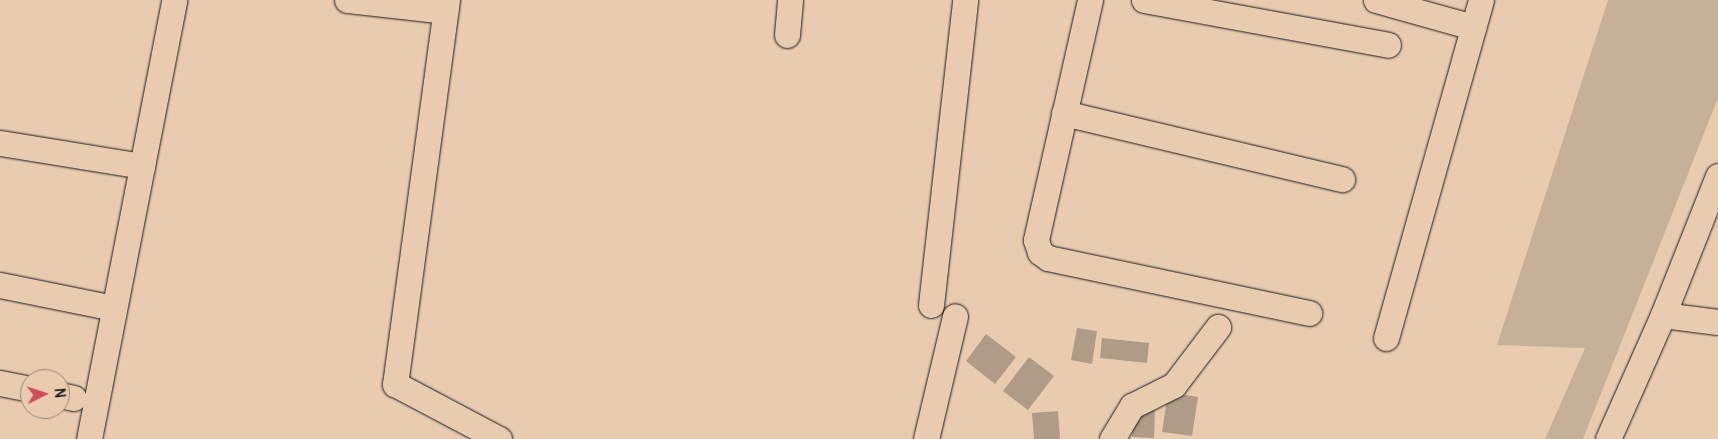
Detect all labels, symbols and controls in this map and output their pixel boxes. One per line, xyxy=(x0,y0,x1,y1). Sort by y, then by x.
north arrow xyxy=(20,369,70,419)
text: N xyxy=(51,388,68,398)

